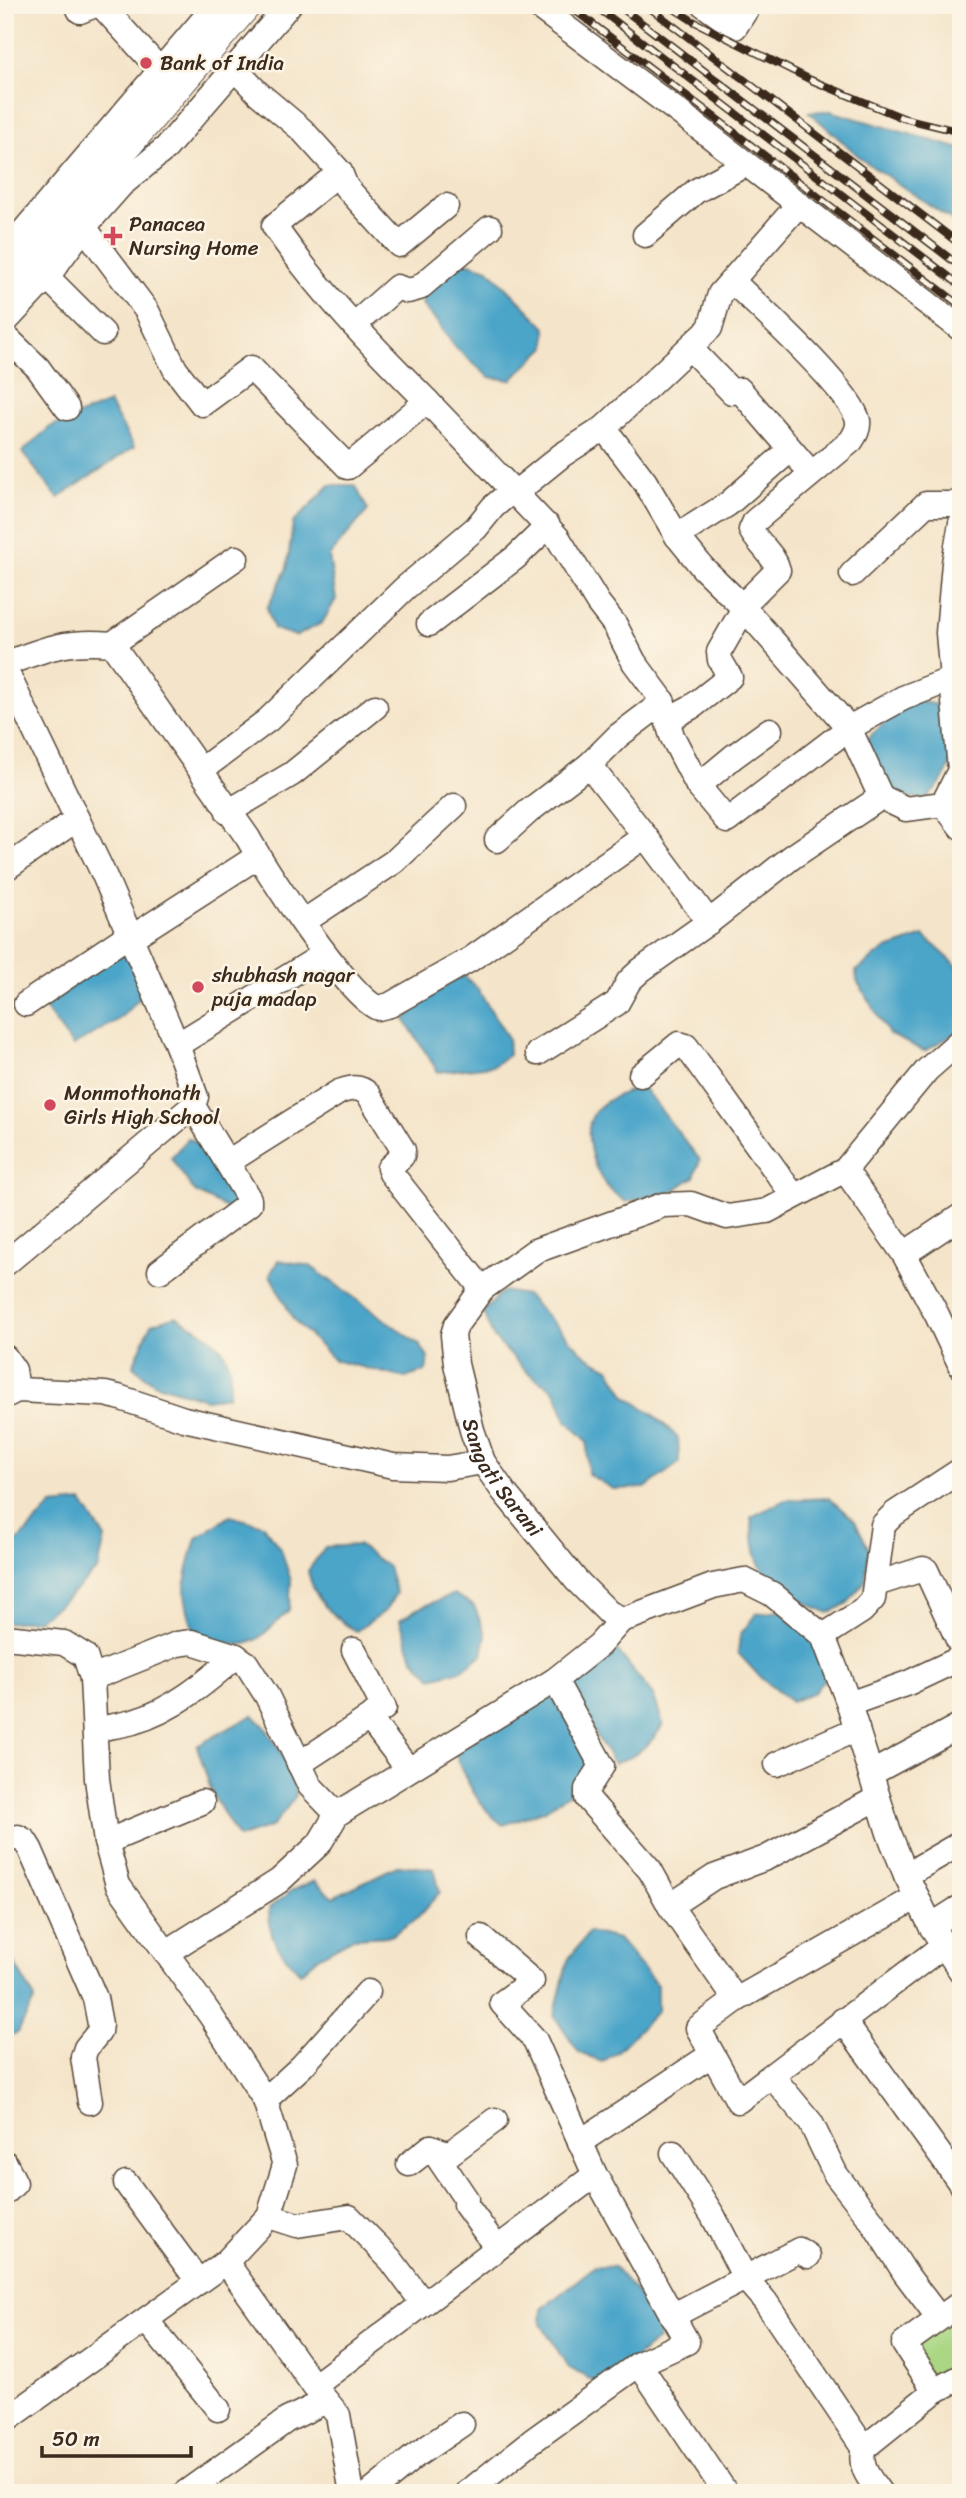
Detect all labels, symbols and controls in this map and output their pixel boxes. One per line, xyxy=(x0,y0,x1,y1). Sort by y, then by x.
place label: Bank of India xyxy=(160,44,284,82)
marker: Bank of India xyxy=(138,55,154,71)
place label: Panacea Nursing Home xyxy=(129,205,259,267)
marker: Panacea Nursing Home xyxy=(103,226,123,246)
place label: shubhash nagar puja madap xyxy=(211,956,356,1018)
marker: shubhash nagar puja madap xyxy=(190,979,206,995)
place label: Monmothonath Girls High School xyxy=(64,1074,220,1136)
marker: Monmothonath Girls High School xyxy=(42,1097,58,1113)
street label: Sangati Sarani xyxy=(451,1414,554,1547)
scale bar xyxy=(42,2414,191,2458)
text: 50 m xyxy=(52,2420,100,2458)

